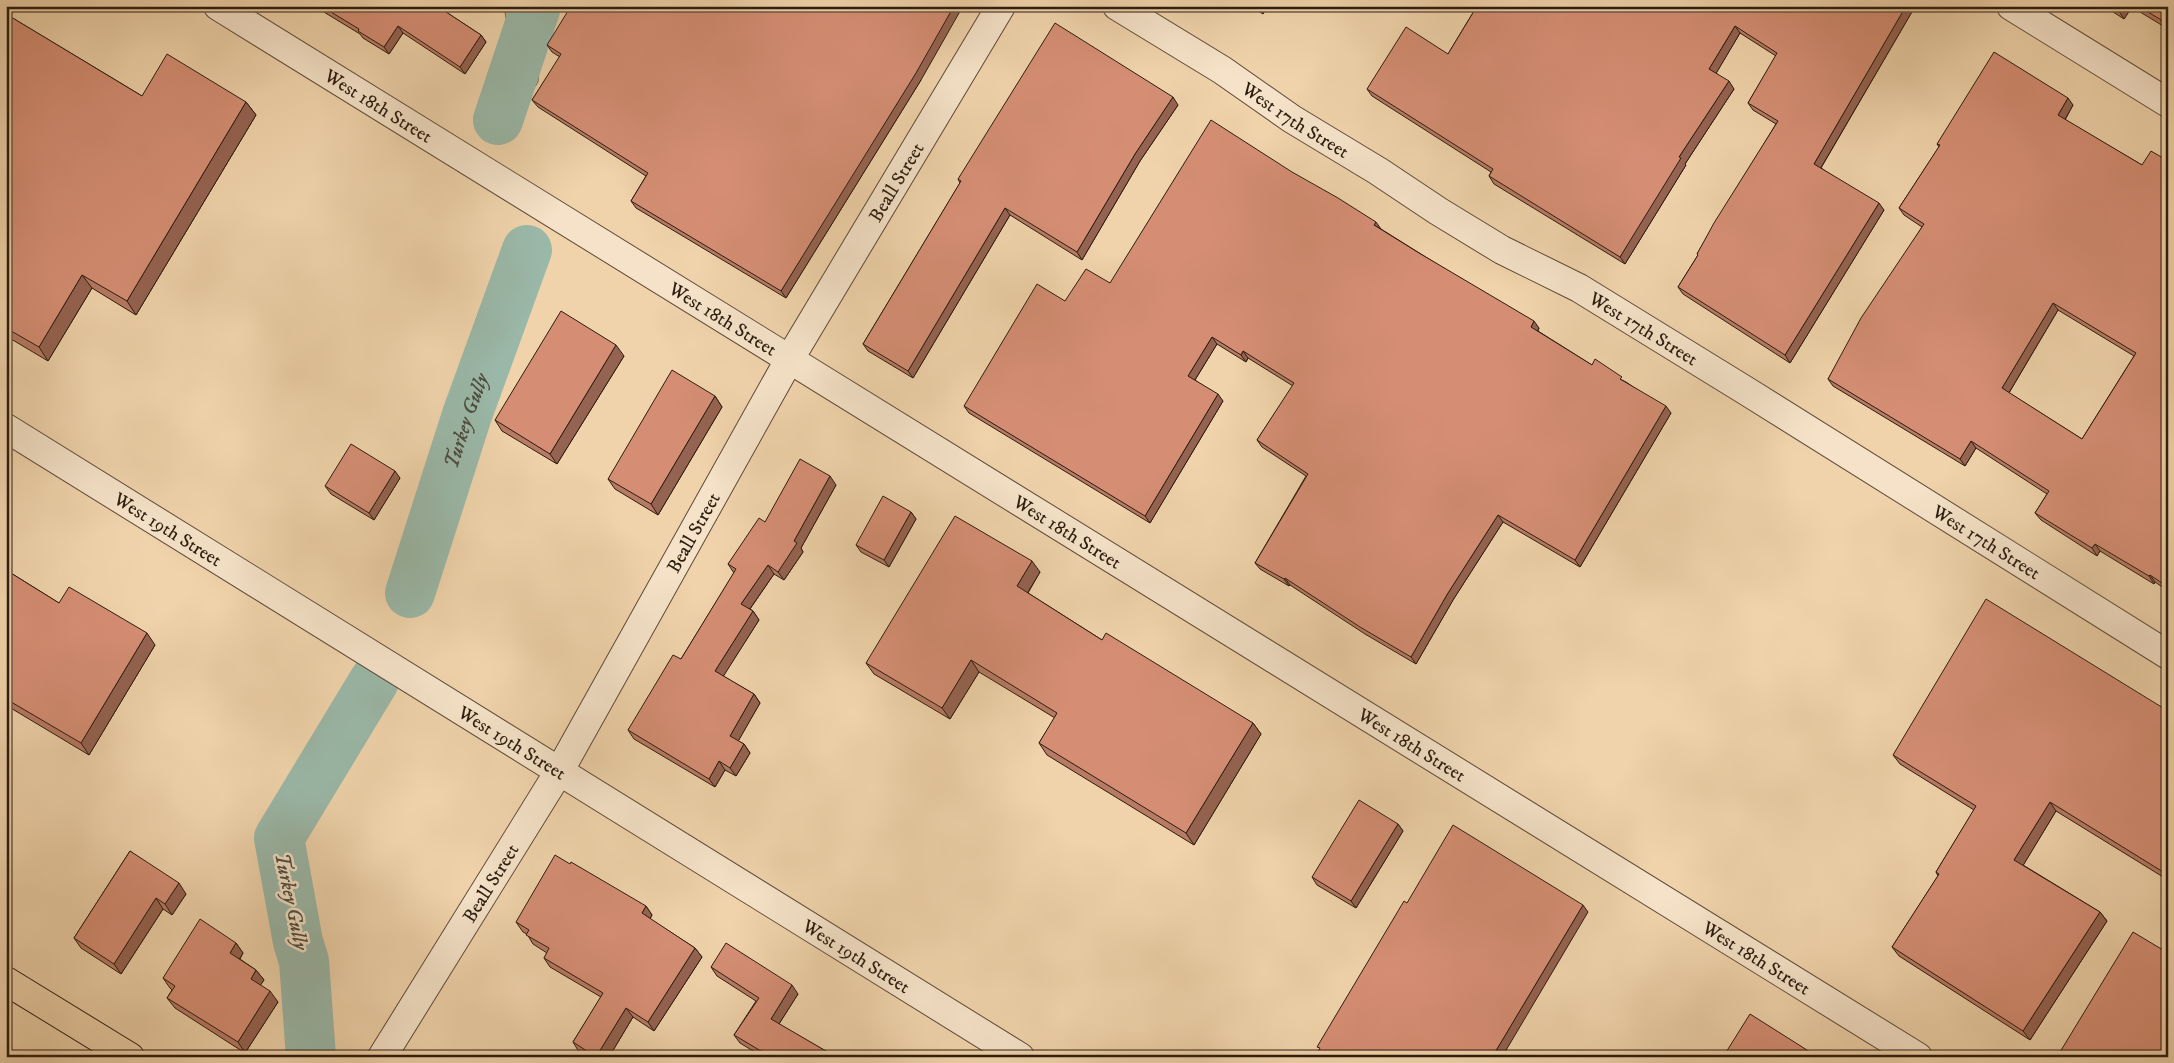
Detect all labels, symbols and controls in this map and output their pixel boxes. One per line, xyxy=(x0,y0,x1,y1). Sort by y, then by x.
street label: West 18th Street xyxy=(319,64,436,149)
street label: West 17th Street xyxy=(1236,77,1353,164)
street label: Beall Street xyxy=(864,139,930,226)
street label: West 18th Street xyxy=(663,277,781,362)
street label: West 17th Street xyxy=(1584,287,1701,371)
water label: Turkey Gully xyxy=(440,369,495,472)
street label: West 19th Street xyxy=(109,487,226,572)
street label: Beall Street xyxy=(662,489,726,577)
street label: West 18th Street xyxy=(1008,490,1125,575)
street label: West 17th Street xyxy=(1927,500,2044,585)
street label: West 19th Street xyxy=(453,701,570,785)
street label: West 18th Street xyxy=(1352,703,1470,788)
street label: Beall Street xyxy=(458,840,524,927)
water label: Turkey Gully xyxy=(268,851,313,953)
street label: West 19th Street xyxy=(797,914,914,999)
street label: West 18th Street xyxy=(1697,916,1814,1001)

